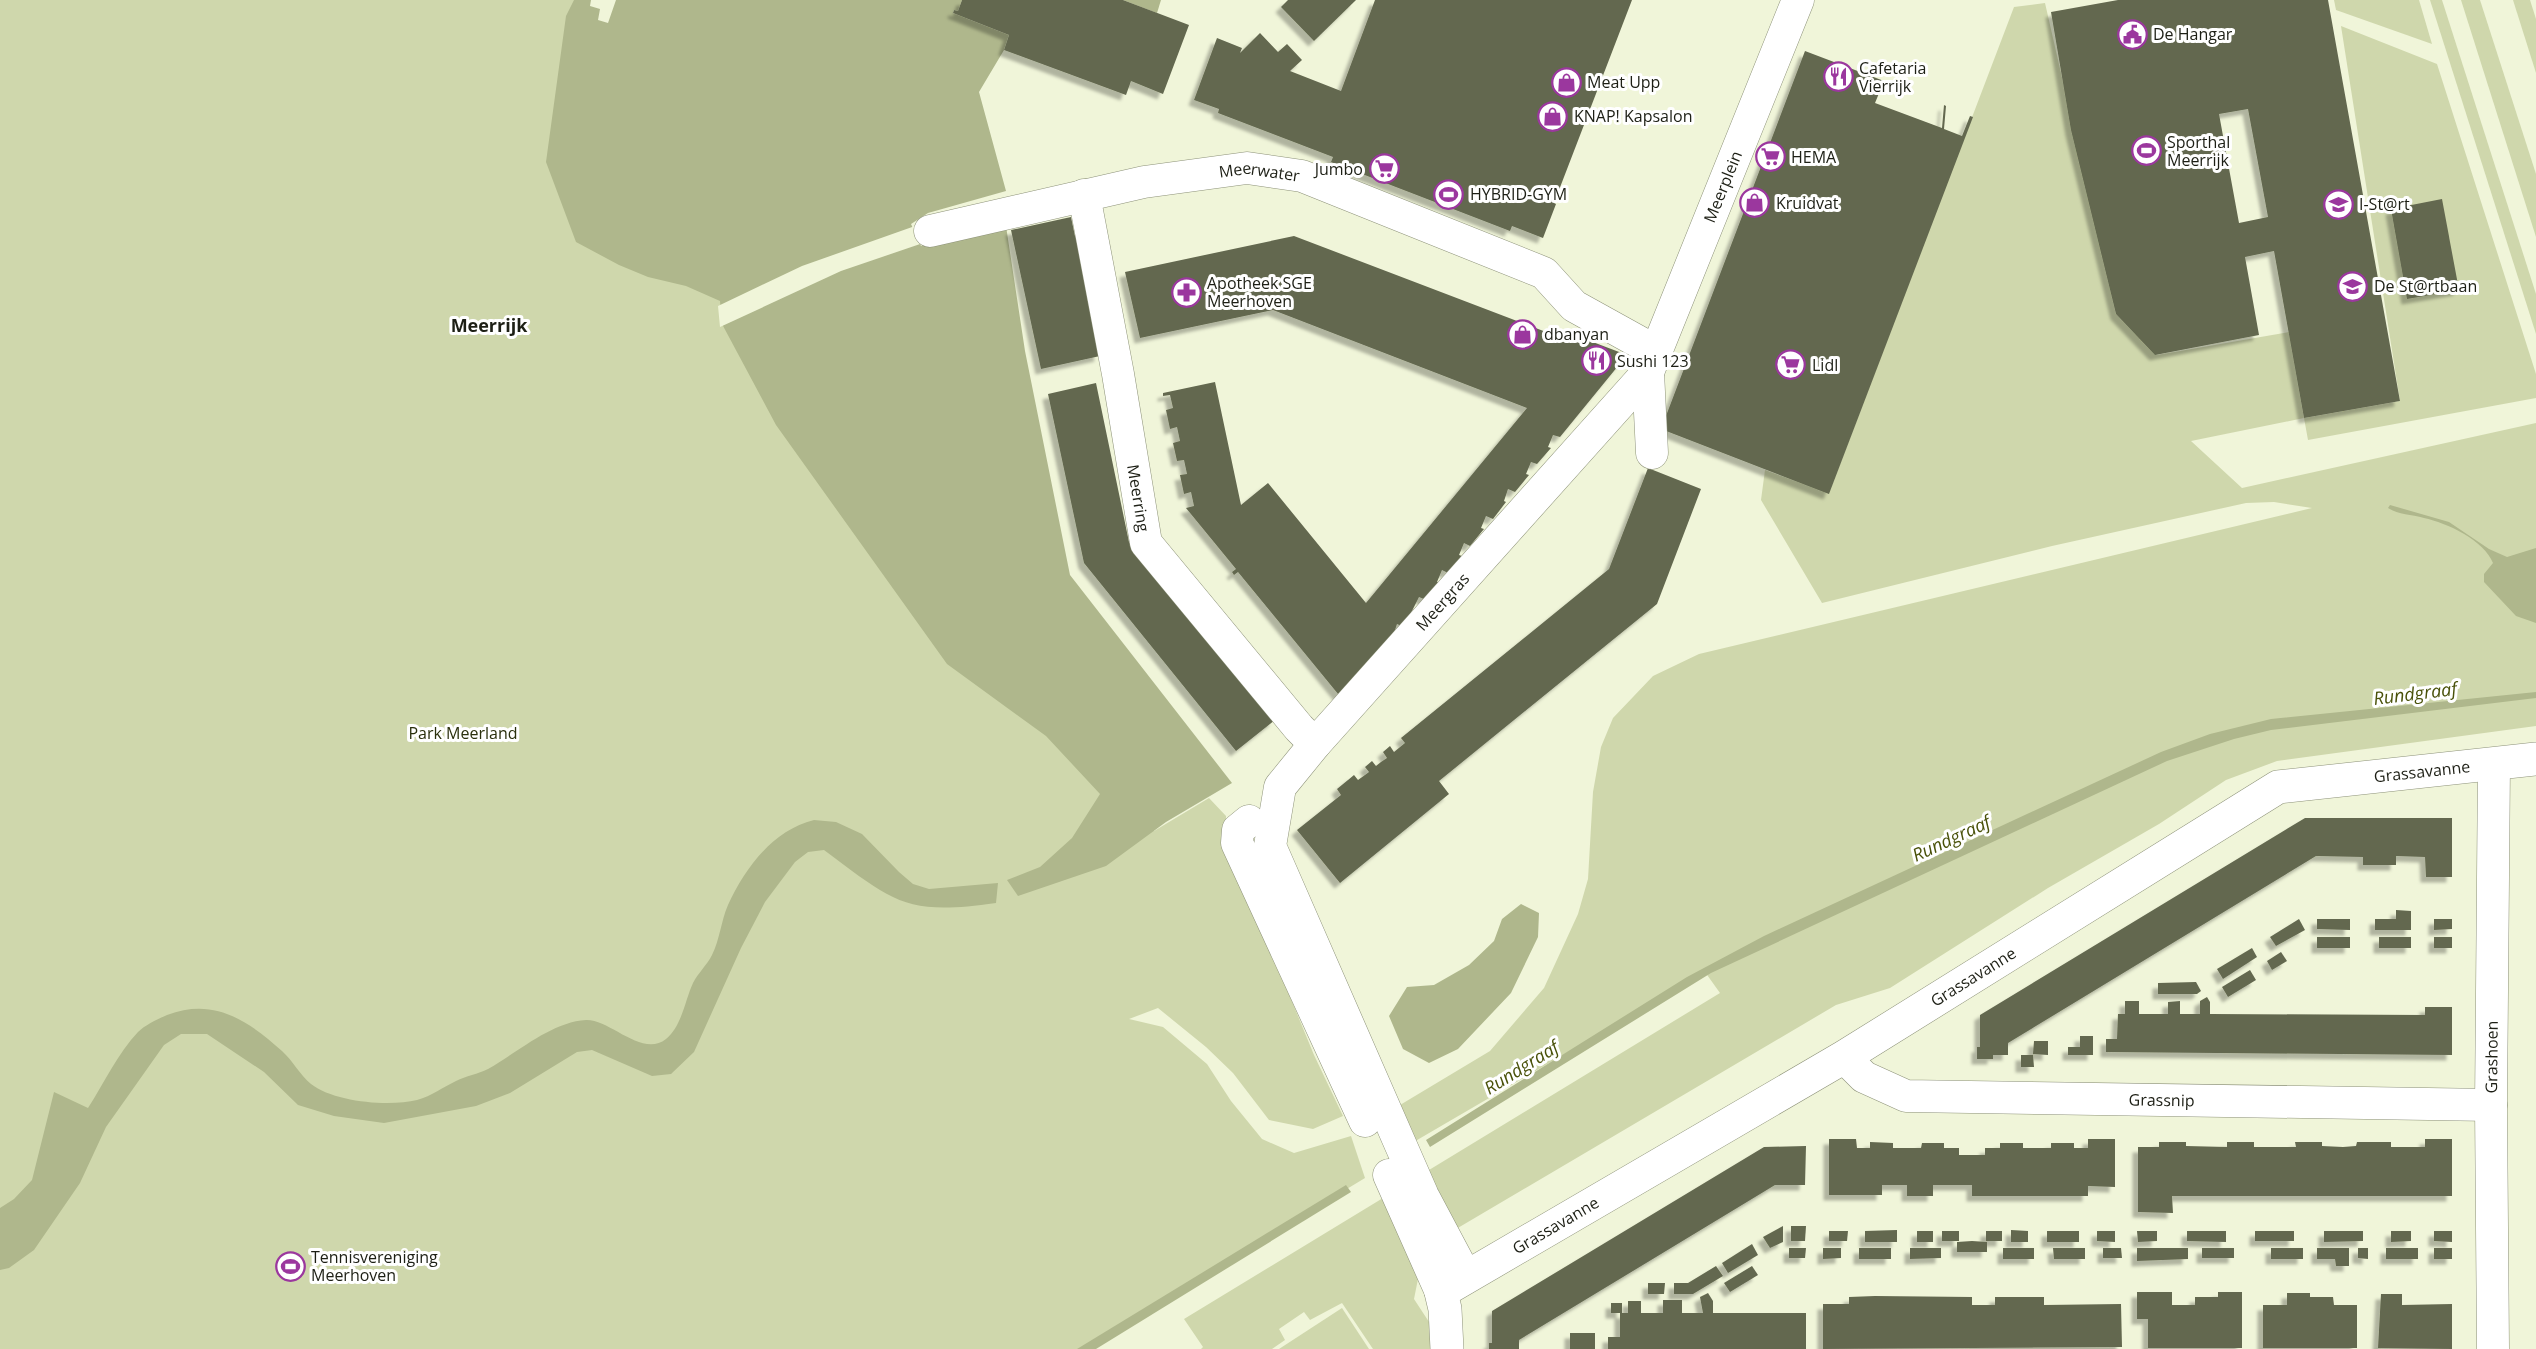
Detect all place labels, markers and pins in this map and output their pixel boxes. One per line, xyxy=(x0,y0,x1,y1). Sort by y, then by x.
public building icon: De Hangar xyxy=(2116,18,2148,50)
place label: De Hangar xyxy=(2153,23,2233,45)
place label: Cafetaria Vierrijk xyxy=(1859,57,1926,97)
restaurant icon: Cafetaria Vierrijk xyxy=(1822,61,1854,93)
shop icon: Meat Upp xyxy=(1550,66,1582,98)
place label: Meat Upp xyxy=(1587,71,1660,93)
shop icon: KNAP! Kapsalon xyxy=(1537,100,1569,132)
place label: KNAP! Kapsalon xyxy=(1574,105,1692,127)
place label: Sporthal Meerrijk xyxy=(2167,131,2230,171)
sports icon: Sporthal Meerrijk xyxy=(2130,135,2162,167)
supermarket icon: HEMA xyxy=(1754,141,1786,173)
place label: HEMA xyxy=(1791,146,1837,168)
supermarket icon: Jumbo xyxy=(1368,153,1400,185)
place label: Jumbo xyxy=(1313,158,1363,180)
sports icon: HYBRID-GYM xyxy=(1433,178,1465,210)
place label: HYBRID-GYM xyxy=(1470,183,1567,205)
shop icon: Kruidvat xyxy=(1739,187,1771,219)
school or university icon: I-St@rt xyxy=(2322,188,2354,220)
place label: Kruidvat xyxy=(1776,192,1839,214)
place label: I-St@rt xyxy=(2359,193,2410,215)
school or university icon: De St@rtbaan xyxy=(2337,270,2369,302)
place label: Apotheek SGE Meerhoven xyxy=(1207,272,1312,312)
place label: De St@rtbaan xyxy=(2374,275,2477,297)
pharmacy icon: Apotheek SGE Meerhoven xyxy=(1170,276,1202,308)
shop icon: dbanyan xyxy=(1507,318,1539,350)
place label: dbanyan xyxy=(1544,323,1609,345)
restaurant icon: Sushi 123 xyxy=(1580,345,1612,377)
supermarket icon: Lidl xyxy=(1775,349,1807,381)
place label: Sushi 123 xyxy=(1617,350,1689,372)
place label: Lidl xyxy=(1812,354,1838,376)
place label: Tennisvereniging Meerhoven xyxy=(311,1246,438,1286)
sports icon: Tennisvereniging Meerhoven xyxy=(274,1250,306,1282)

